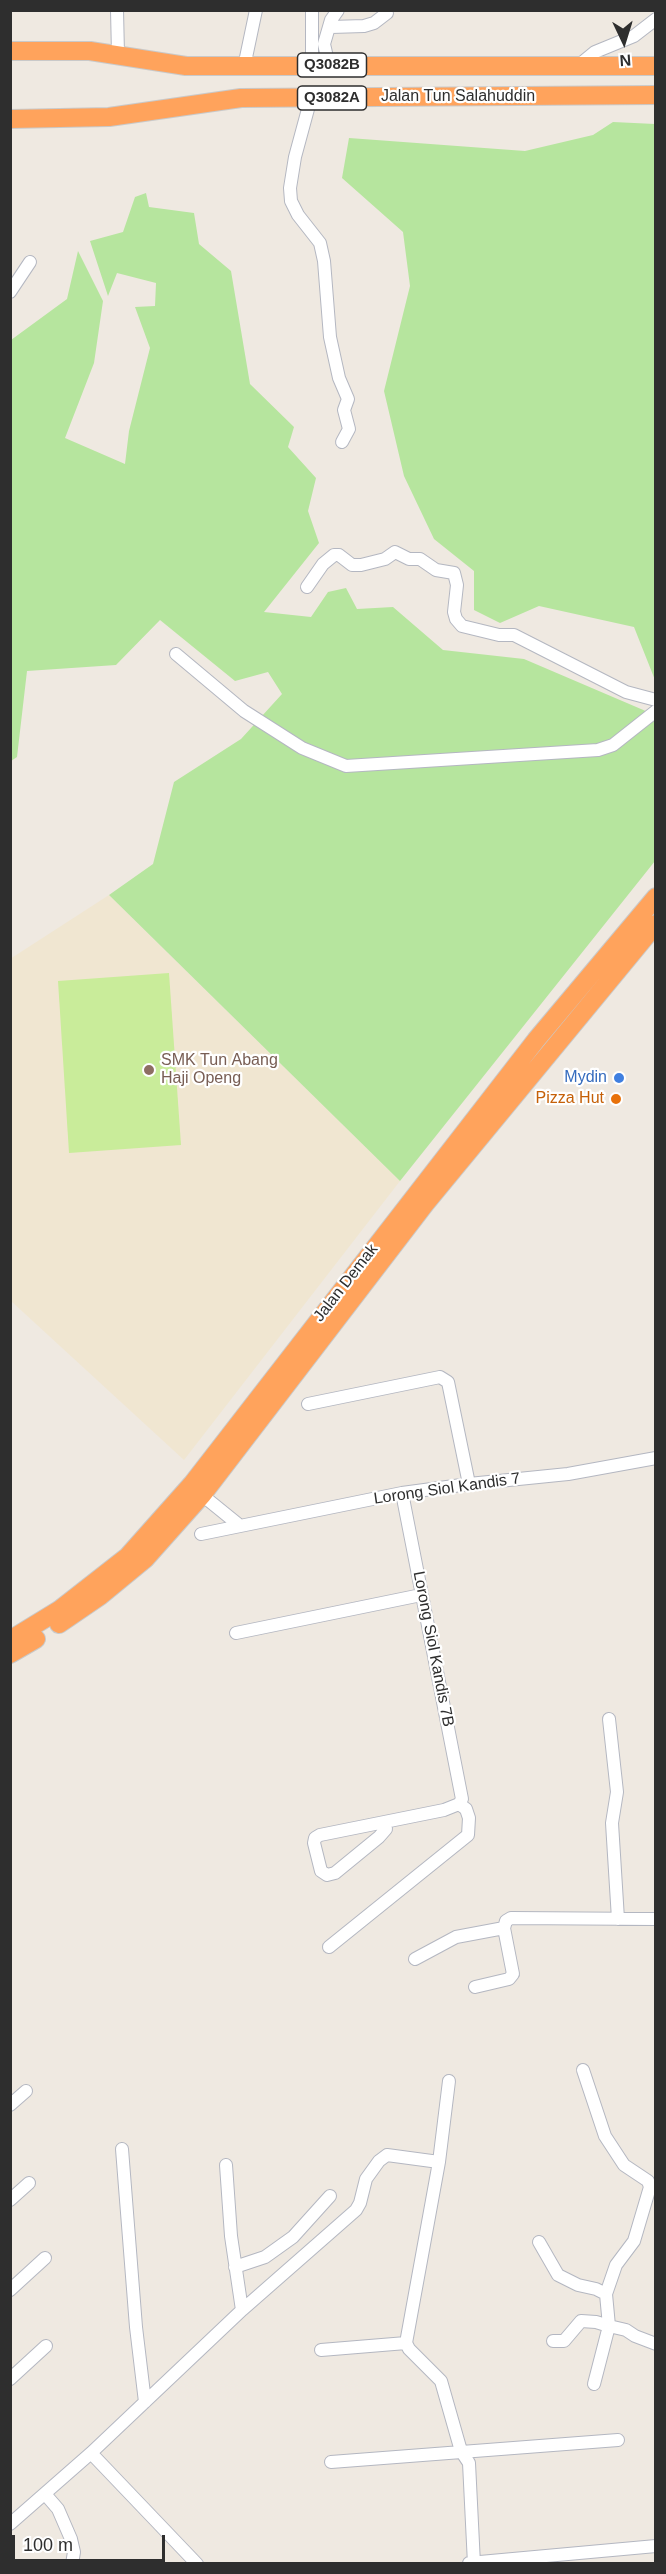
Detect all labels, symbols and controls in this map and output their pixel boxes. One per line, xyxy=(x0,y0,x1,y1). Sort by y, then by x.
north arrow xyxy=(594,12,654,72)
text: N xyxy=(619,52,632,69)
road number: Q3082B xyxy=(298,53,366,77)
road number: Q3082A xyxy=(298,86,366,110)
street label: Jalan Tun Salahuddin xyxy=(381,87,535,107)
place label: SMK Tun Abang Haji Openg xyxy=(161,1051,278,1089)
marker: SMK Tun Abang Haji Openg xyxy=(142,1063,156,1077)
place label: Mydin xyxy=(564,1068,607,1088)
marker: Mydin xyxy=(612,1071,626,1085)
place label: Pizza Hut xyxy=(536,1089,604,1109)
marker: Pizza Hut xyxy=(609,1092,623,1106)
street label: Jalan Demak xyxy=(310,1240,382,1326)
street label: Lorong Siol Kandis 7 xyxy=(373,1469,521,1509)
street label: Lorong Siol Kandis 7B xyxy=(408,1569,458,1729)
scale bar xyxy=(15,2523,168,2561)
text: 100 m xyxy=(23,2535,73,2555)

